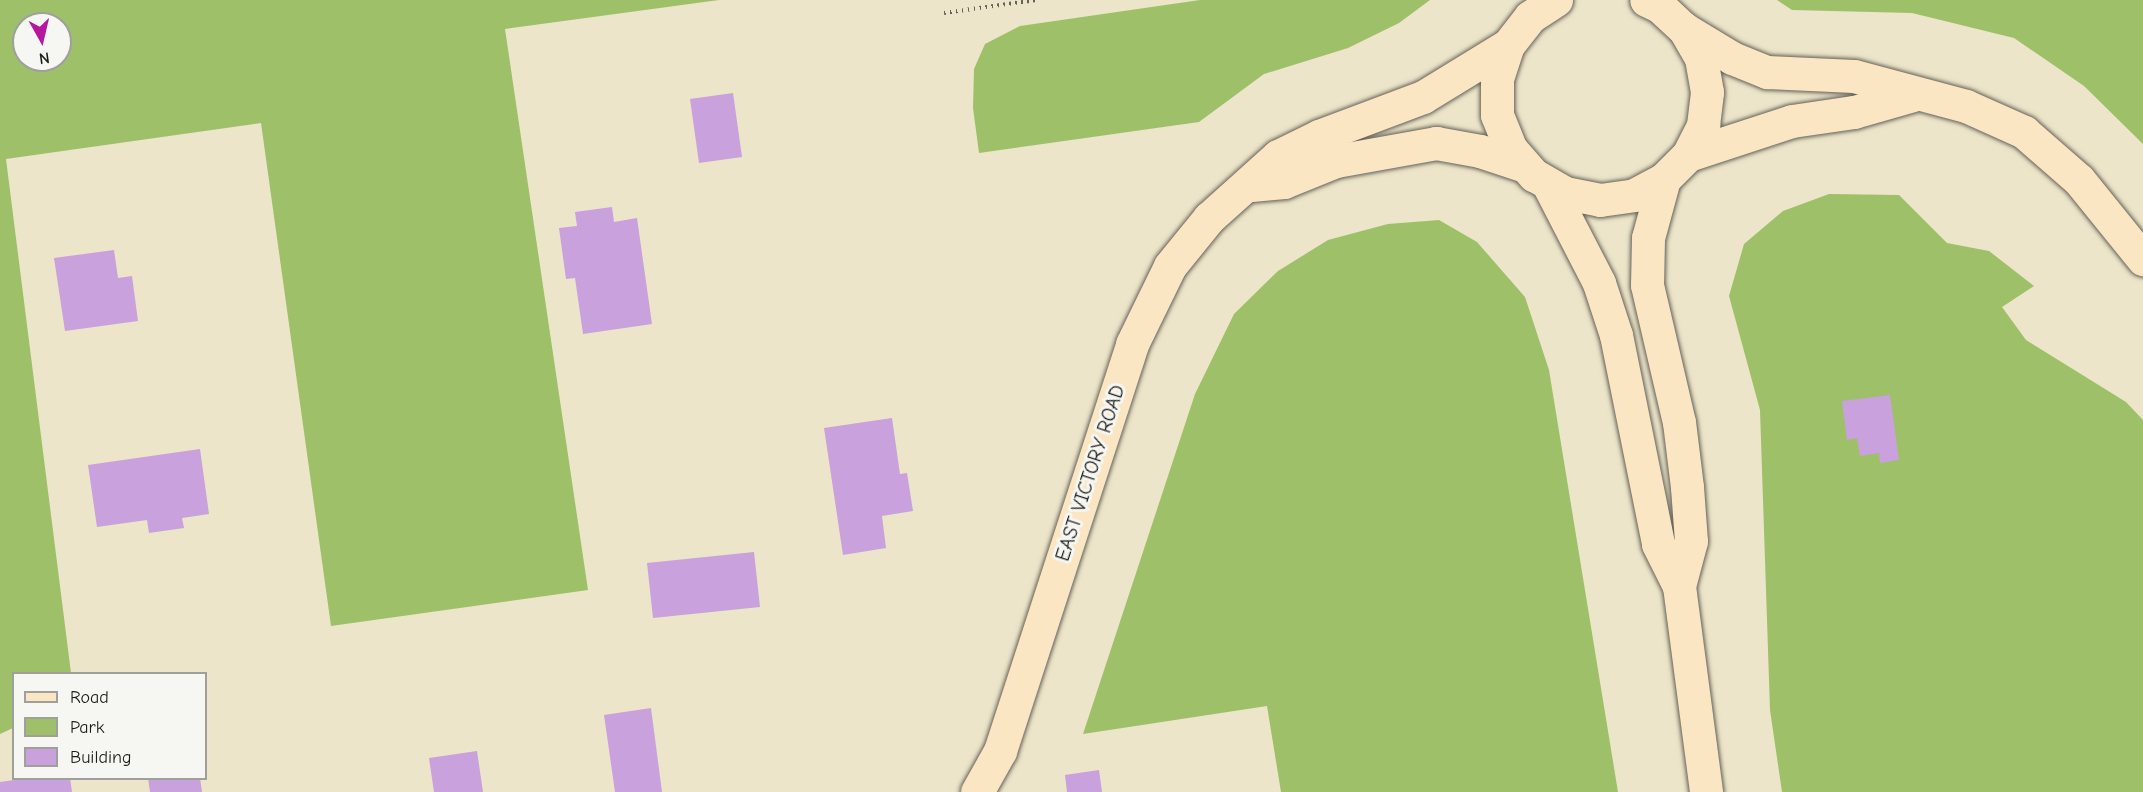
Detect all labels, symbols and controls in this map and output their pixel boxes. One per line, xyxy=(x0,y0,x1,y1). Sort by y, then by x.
north arrow xyxy=(12,12,72,72)
text: N xyxy=(38,48,51,67)
street label: EAST VICTORY ROAD xyxy=(1050,382,1130,564)
legend xyxy=(12,672,207,780)
text: Road xyxy=(70,687,109,708)
text: Park xyxy=(70,717,104,738)
text: Building xyxy=(70,747,132,768)

